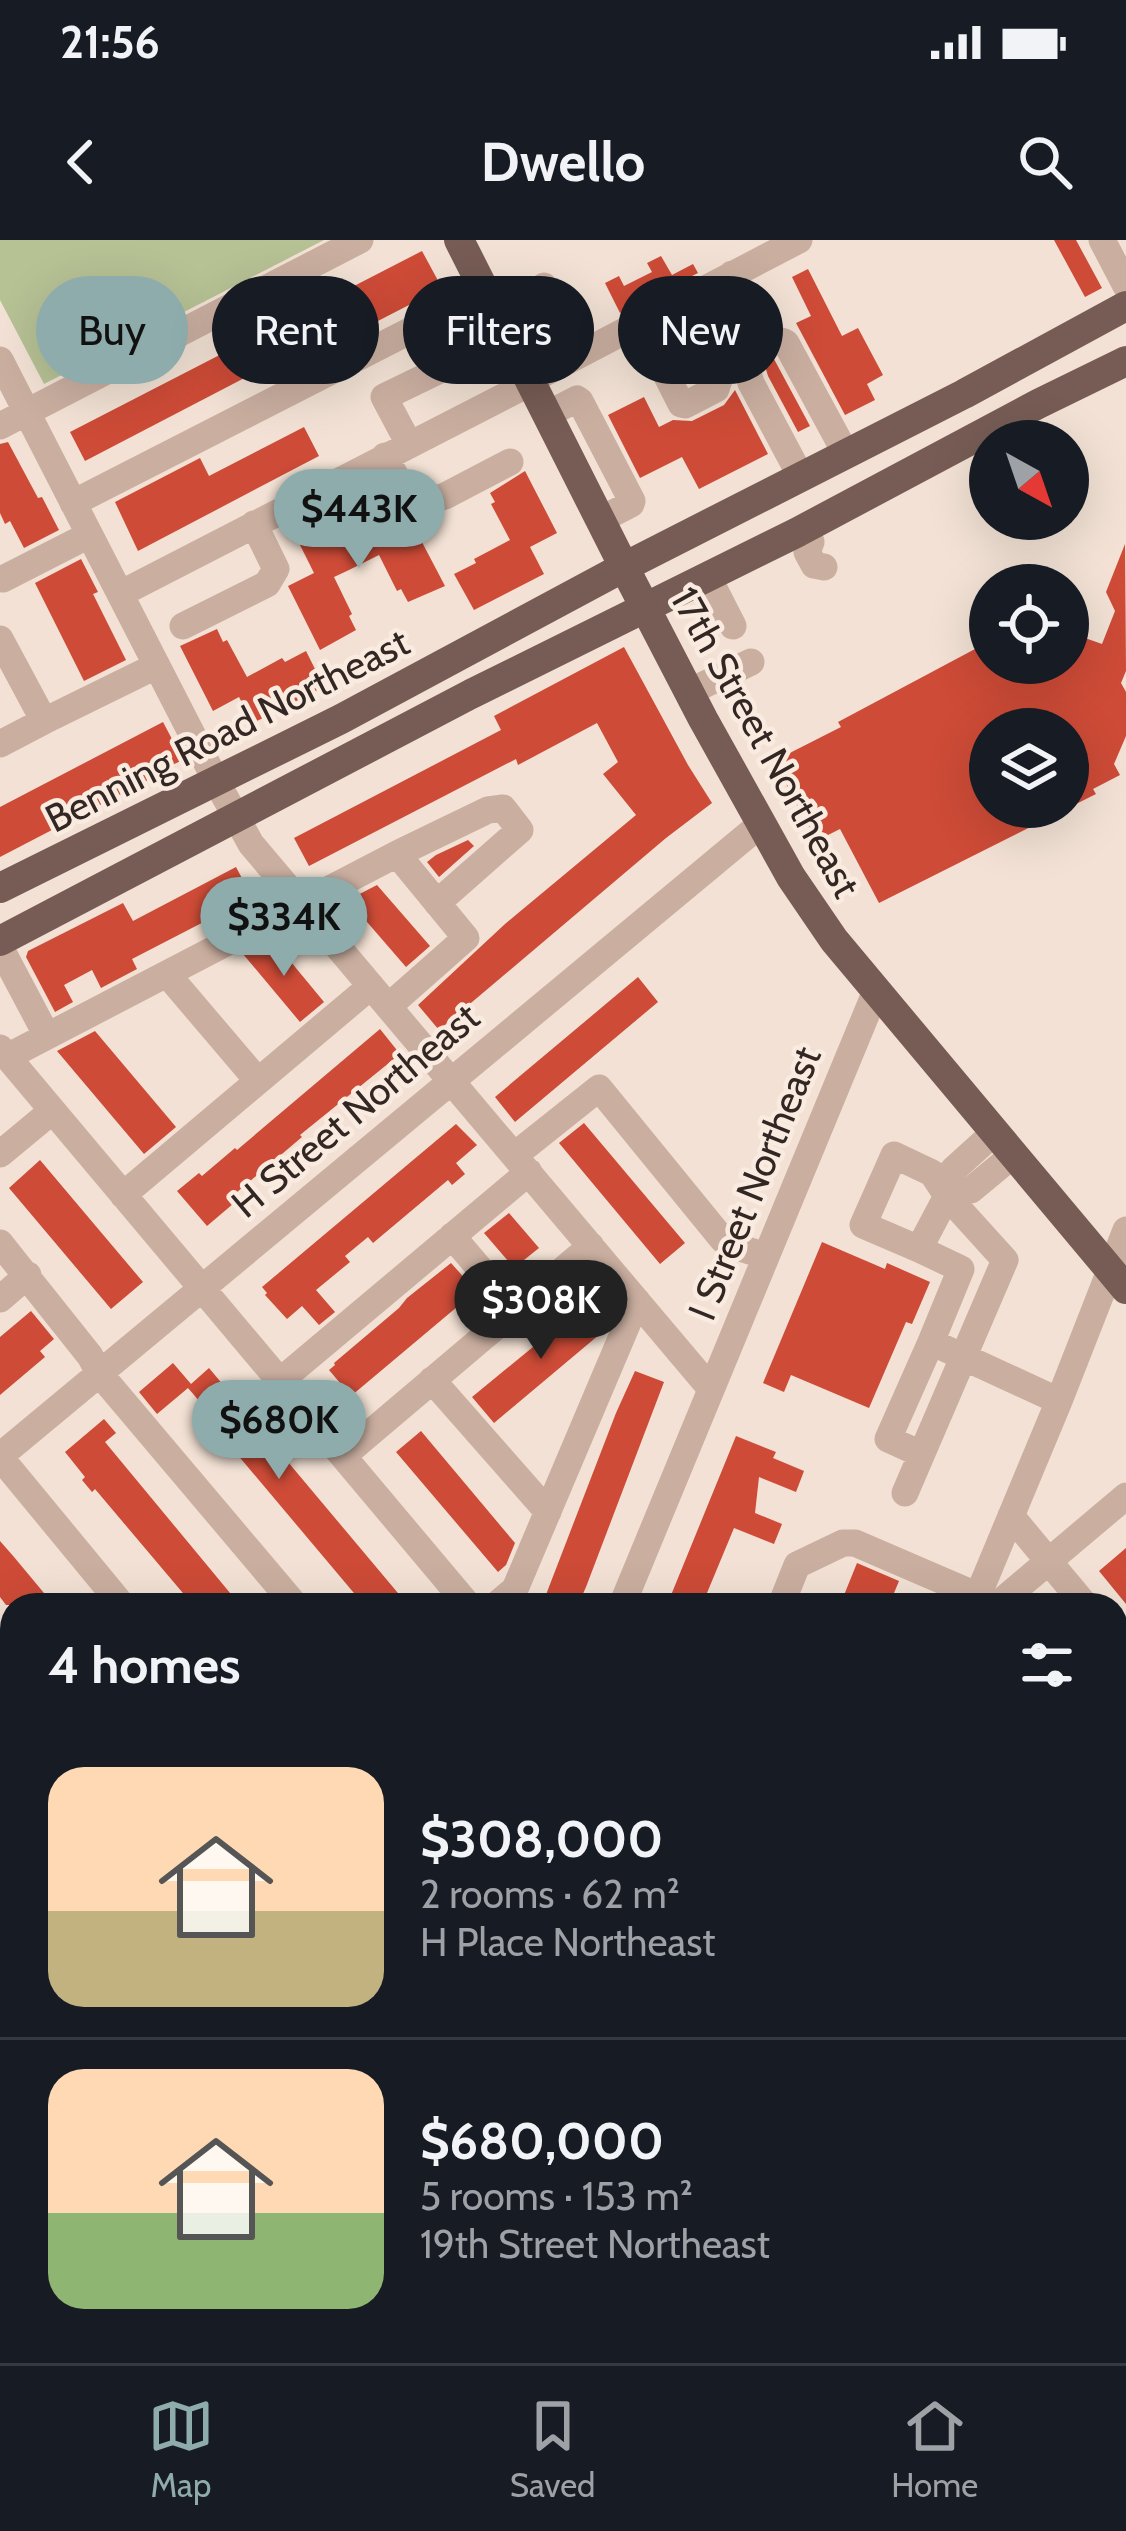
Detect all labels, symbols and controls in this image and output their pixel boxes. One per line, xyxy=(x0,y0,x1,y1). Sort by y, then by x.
text: 21:56 xyxy=(60,15,160,69)
icon: back xyxy=(48,129,114,195)
text: Dwello xyxy=(481,129,645,195)
icon: search xyxy=(1012,129,1078,195)
chip: Buy xyxy=(36,276,188,384)
chip: Rent xyxy=(212,276,379,384)
chip: Filters xyxy=(403,276,594,384)
chip: New xyxy=(618,276,783,384)
north arrow xyxy=(969,420,1089,540)
map controls xyxy=(969,420,1089,828)
pin: $443K xyxy=(275,469,443,571)
text: $443K xyxy=(301,484,417,532)
button: locate xyxy=(969,564,1089,684)
street label: 17th Street Northeast xyxy=(661,578,871,906)
street label: Benning Road Northeast xyxy=(37,617,417,843)
button: layers xyxy=(969,708,1089,828)
pin: $334K xyxy=(200,877,368,979)
text: $334K xyxy=(227,892,341,940)
street label: H Street Northeast xyxy=(222,993,488,1227)
street label: I Street Northeast xyxy=(677,1039,831,1327)
pin: $308K xyxy=(457,1260,625,1362)
text: $308K xyxy=(481,1275,601,1323)
pin: $680K xyxy=(195,1380,363,1482)
text: $680K xyxy=(219,1395,339,1443)
icon: filters xyxy=(1014,1632,1080,1698)
text: 4 homes xyxy=(48,1634,240,1696)
text: $308,000 xyxy=(420,1808,663,1870)
icon: home xyxy=(144,1815,288,1959)
text: 2 rooms · 62 m² xyxy=(420,1870,680,1918)
text: H Place Northeast xyxy=(420,1918,715,1966)
text: $680,000 xyxy=(420,2110,664,2172)
icon: home xyxy=(144,2117,288,2261)
text: 5 rooms · 153 m² xyxy=(420,2172,693,2220)
text: 19th Street Northeast xyxy=(420,2220,770,2268)
tab: Map xyxy=(148,2393,214,2505)
tab: Saved xyxy=(510,2393,595,2505)
tab: Home xyxy=(891,2393,978,2505)

